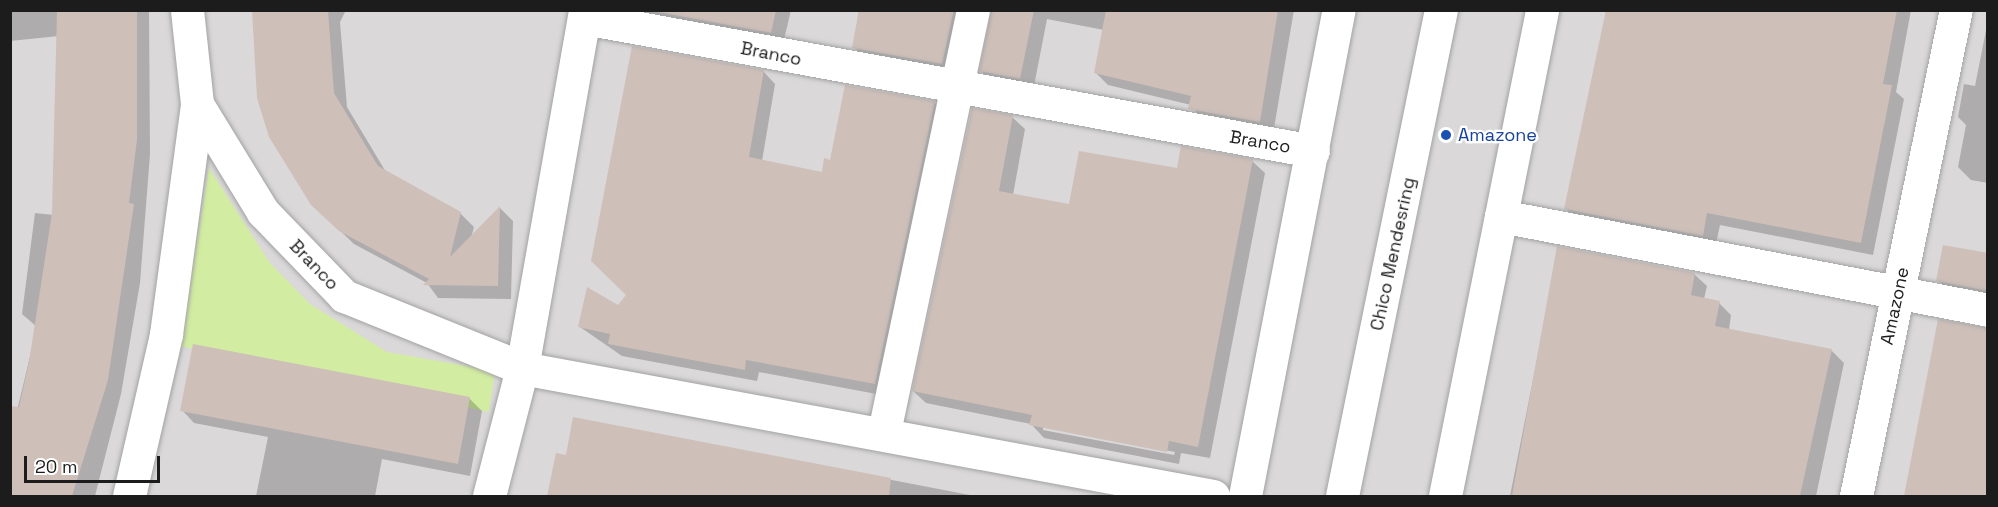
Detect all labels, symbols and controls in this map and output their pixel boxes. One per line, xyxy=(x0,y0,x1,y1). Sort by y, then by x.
street label: Branco xyxy=(739,38,803,70)
place label: Amazone xyxy=(1458,124,1537,146)
street label: Branco xyxy=(1228,126,1292,158)
marker: Amazone xyxy=(1439,128,1453,142)
street label: Chico Mendesring xyxy=(1366,175,1420,333)
street label: Branco xyxy=(285,235,343,295)
street label: Amazone xyxy=(1876,265,1914,347)
scale bar xyxy=(27,444,164,482)
text: 20 m xyxy=(35,455,78,478)

